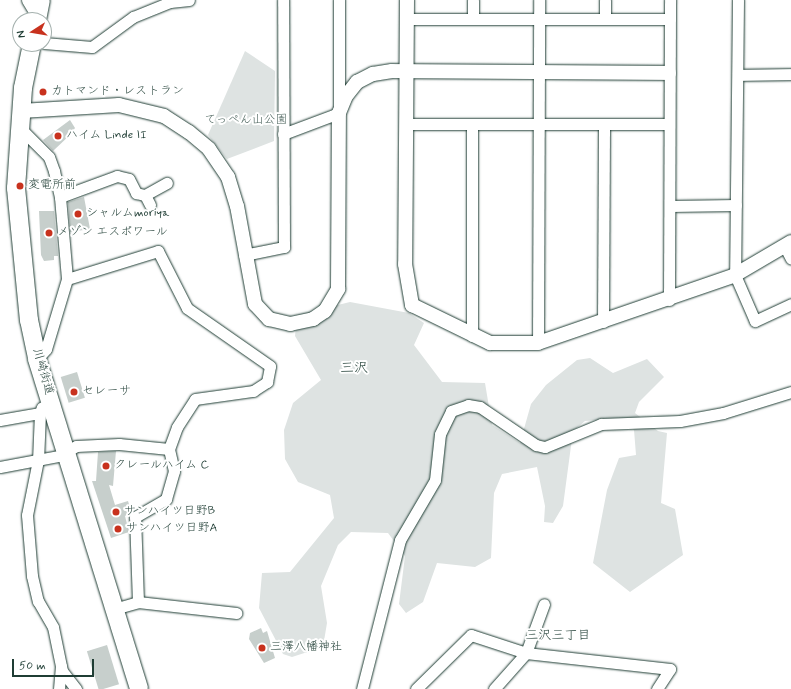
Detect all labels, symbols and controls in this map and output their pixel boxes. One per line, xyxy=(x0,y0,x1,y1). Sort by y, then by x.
north arrow xyxy=(12,12,52,52)
text: N xyxy=(14,29,29,39)
place label: カトマンド・レストラン xyxy=(51,85,183,99)
marker: カトマンド・レストラン xyxy=(38,87,48,97)
park label: てっぺん山公園 xyxy=(204,114,288,128)
place label: ハイム Linde II xyxy=(66,129,150,143)
marker: ハイム Linde II xyxy=(53,131,63,141)
place label: 変電所前 xyxy=(28,179,76,193)
marker: 変電所前 xyxy=(15,181,25,191)
place label: シャルムmoriya xyxy=(86,207,169,221)
marker: シャルムmoriya xyxy=(73,209,83,219)
place label: メゾン エスポワール xyxy=(57,226,168,240)
marker: メゾン エスポワール xyxy=(44,228,54,238)
street label: 川崎街道 xyxy=(28,347,56,397)
district label: 三沢 xyxy=(340,360,368,376)
place label: セレーサ xyxy=(82,385,130,399)
marker: セレーサ xyxy=(69,387,79,397)
place label: クレールハイム C xyxy=(114,459,210,473)
marker: クレールハイム C xyxy=(101,461,111,471)
place label: サンハイツ日野B xyxy=(124,505,216,519)
marker: サンハイツ日野B xyxy=(111,507,121,517)
place label: サンハイツ日野A xyxy=(126,522,218,536)
marker: サンハイツ日野A xyxy=(113,524,123,534)
district label: 三沢三丁目 xyxy=(526,628,590,644)
place label: 三澤八幡神社 xyxy=(270,641,342,655)
marker: 三澤八幡神社 xyxy=(257,643,267,653)
scale bar xyxy=(14,651,96,677)
text: 50 m xyxy=(19,658,46,674)

